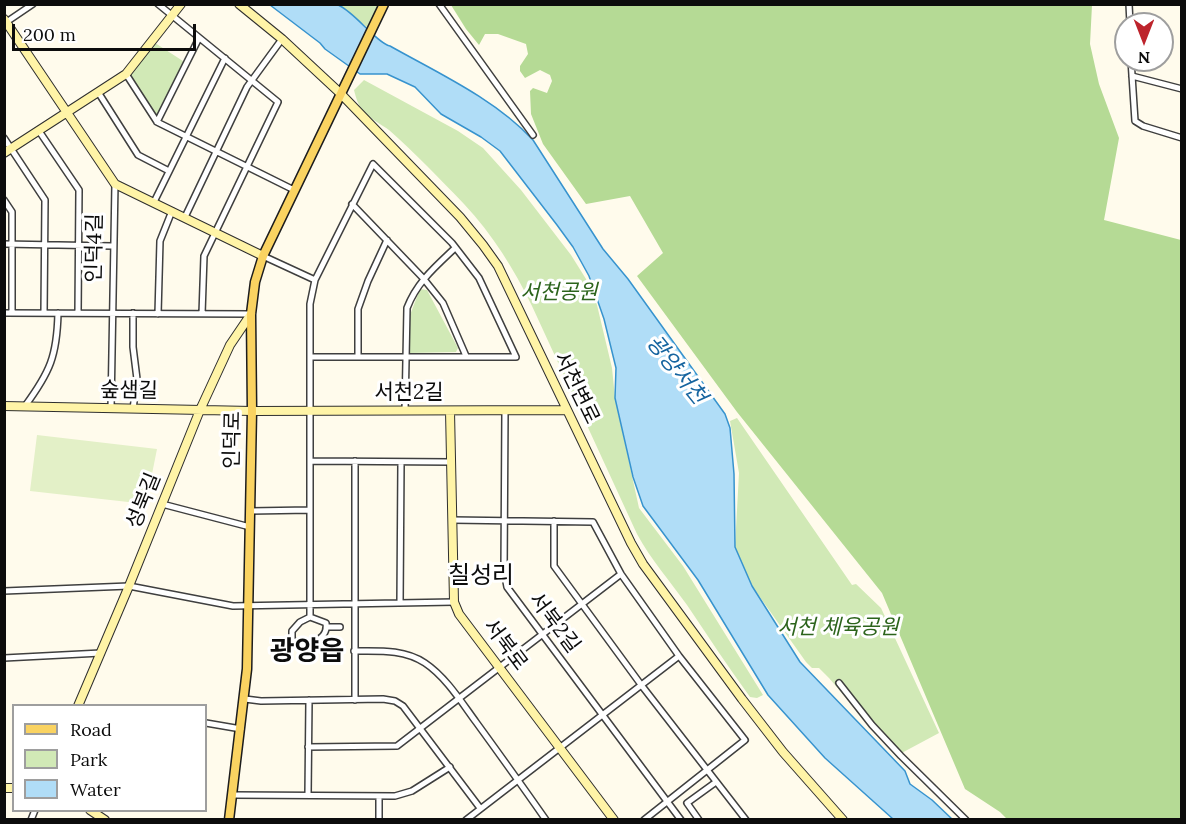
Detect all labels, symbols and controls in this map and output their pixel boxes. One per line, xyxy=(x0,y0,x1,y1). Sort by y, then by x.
scale bar xyxy=(15,12,200,50)
north arrow xyxy=(1114,12,1174,72)
text: 200 m xyxy=(23,23,76,46)
text: N xyxy=(1138,48,1150,68)
street label: 인덕4길 xyxy=(82,213,108,283)
park label: 서천공원 xyxy=(520,280,598,306)
water label: 광양서천 xyxy=(640,330,712,410)
street label: 서천변로 xyxy=(548,348,604,428)
street label: 숲샘길 xyxy=(100,378,158,404)
street label: 서천2길 xyxy=(374,380,444,406)
street label: 인덕로 xyxy=(220,411,246,469)
street label: 성북길 xyxy=(121,469,167,533)
district label: 칠성리 xyxy=(448,562,514,590)
street label: 서북2길 xyxy=(523,588,585,658)
street label: 서북로 xyxy=(477,614,533,676)
park label: 서천 체육공원 xyxy=(777,615,899,641)
district label: 광양읍 xyxy=(270,636,344,668)
legend xyxy=(12,704,207,812)
text: Road xyxy=(70,718,112,741)
text: Park xyxy=(70,748,107,771)
text: Water xyxy=(70,778,121,801)

